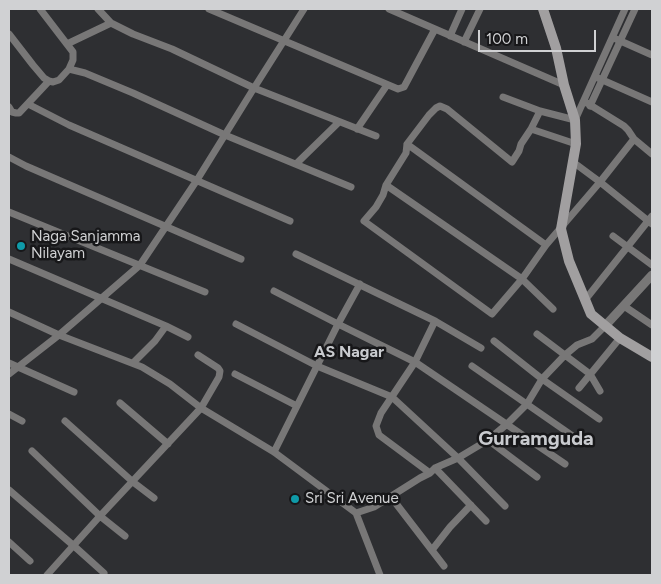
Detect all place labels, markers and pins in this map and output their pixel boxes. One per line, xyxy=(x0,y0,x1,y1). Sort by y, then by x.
place label: Naga Sanjamma Nilayam xyxy=(31,228,141,263)
marker: Naga Sanjamma Nilayam xyxy=(15,240,27,252)
place label: Sri Sri Avenue xyxy=(305,490,399,508)
marker: Sri Sri Avenue xyxy=(289,493,301,505)

